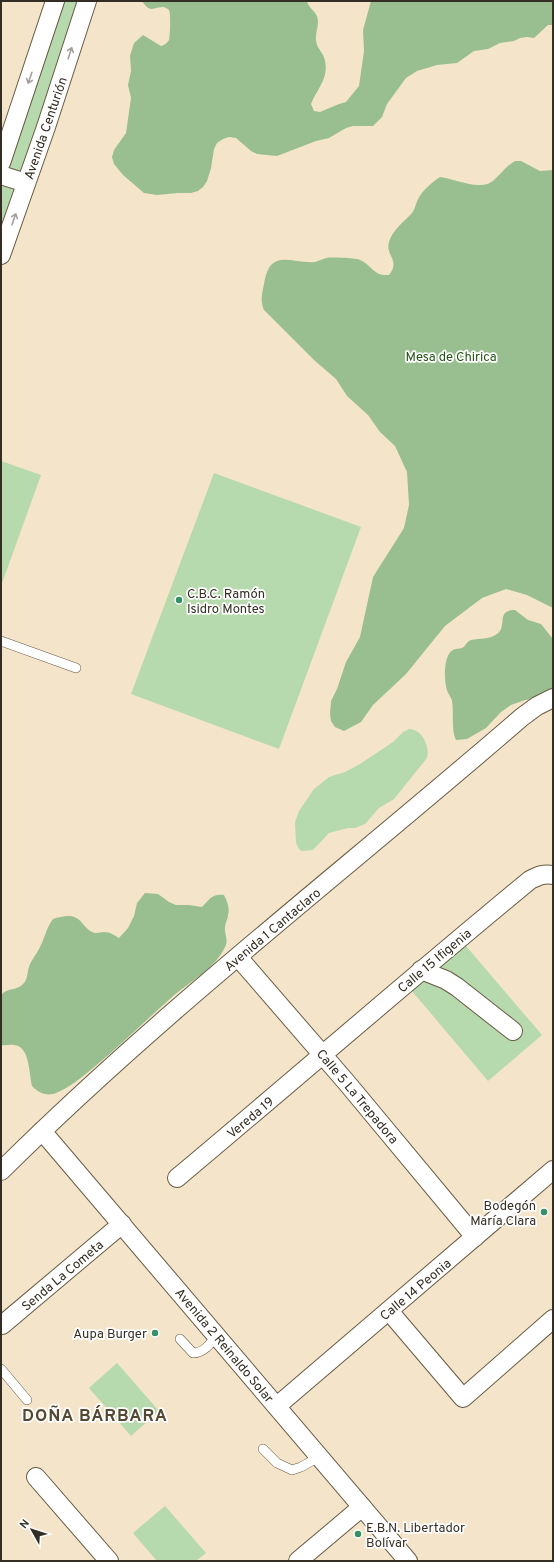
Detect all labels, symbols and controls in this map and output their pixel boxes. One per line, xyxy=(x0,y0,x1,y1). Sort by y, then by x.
one-way arrow xyxy=(67,47,74,60)
one-way arrow xyxy=(25,71,33,83)
street label: Avenida Centurión xyxy=(22,75,72,182)
one-way arrow xyxy=(10,214,18,226)
park label: Mesa de Chirica xyxy=(405,350,497,366)
place label: C.B.C. Ramón Isidro Montes xyxy=(187,587,265,618)
marker: C.B.C. Ramón Isidro Montes xyxy=(174,595,184,605)
street label: Avenida 1 Cantaclaro xyxy=(222,886,325,976)
street label: Calle 15 Ifigenia xyxy=(395,926,475,997)
street label: Calle 5 La Trepadora xyxy=(312,1047,401,1148)
street label: Vereda 19 xyxy=(225,1094,278,1143)
place label: Bodegón María Clara xyxy=(470,1199,536,1230)
marker: Bodegón María Clara xyxy=(539,1207,549,1217)
street label: Senda La Cometa xyxy=(19,1238,107,1315)
street label: Calle 14 Peonia xyxy=(377,1256,455,1325)
street label: Avenida 2 Reinaldo Solar xyxy=(171,1286,276,1407)
place label: Aupa Burger xyxy=(73,1327,147,1343)
marker: Aupa Burger xyxy=(150,1328,160,1338)
district label: DOÑA BÁRBARA xyxy=(22,1405,168,1428)
north arrow xyxy=(12,1510,52,1550)
text: N xyxy=(17,1517,33,1532)
place label: E.B.N. Libertador Bolívar xyxy=(366,1521,465,1552)
marker: E.B.N. Libertador Bolívar xyxy=(353,1529,363,1539)

